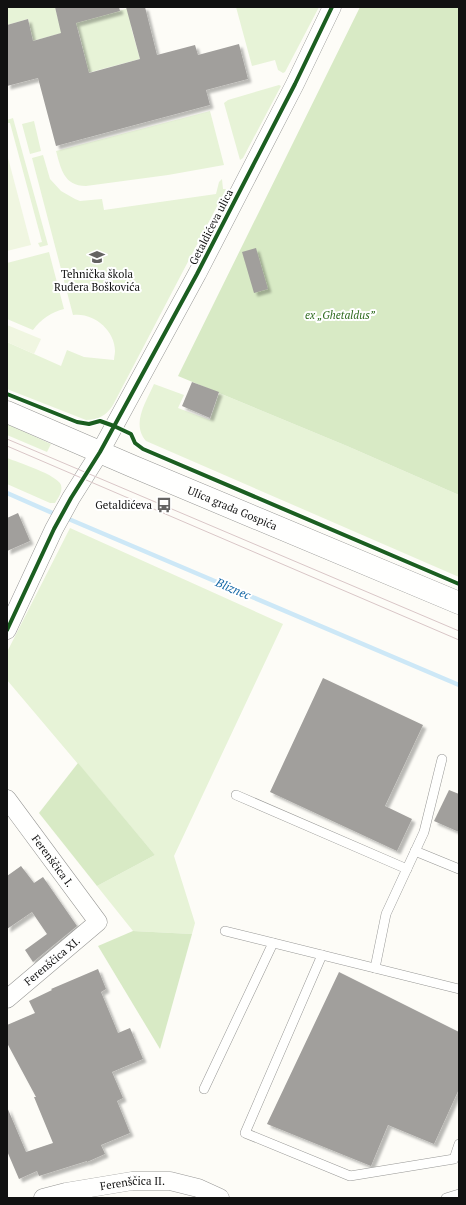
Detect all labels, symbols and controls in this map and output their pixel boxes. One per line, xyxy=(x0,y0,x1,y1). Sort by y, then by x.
street label: Getaldićeva ulica xyxy=(186,186,236,267)
school or university icon: Tehnička škola Ruđera Boškovića xyxy=(88,248,106,266)
place label: Tehnička škola Ruđera Boškovića xyxy=(54,267,140,294)
park label: ex „Ghetaldus” xyxy=(305,308,376,322)
street label: Ulica grada Gospića xyxy=(185,483,280,533)
bus stop icon: Getaldićeva xyxy=(155,496,173,514)
place label: Getaldićeva xyxy=(95,498,152,512)
water label: Bliznec xyxy=(213,574,254,603)
street label: Ferenščica I. xyxy=(29,832,77,890)
street label: Ferenščica XI. xyxy=(21,934,83,988)
street label: Ferenščica II. xyxy=(99,1174,165,1193)

